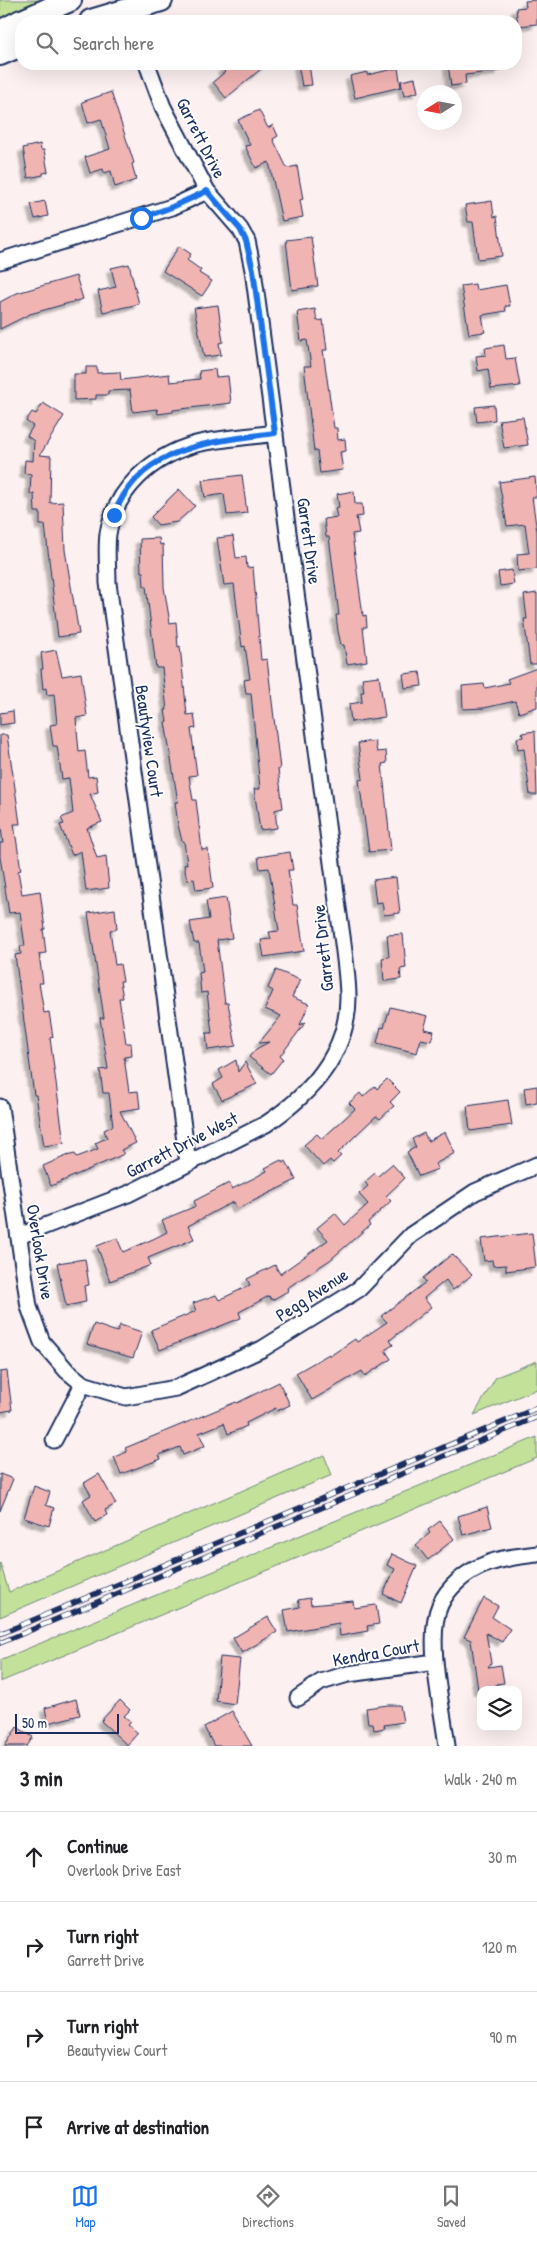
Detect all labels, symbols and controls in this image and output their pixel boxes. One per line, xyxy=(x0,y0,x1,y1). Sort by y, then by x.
search box xyxy=(15,15,522,70)
icon: search xyxy=(33,29,61,57)
text: Search here xyxy=(73,30,154,56)
north arrow xyxy=(417,85,462,130)
street label: Garrett Drive xyxy=(171,93,232,182)
route start xyxy=(130,207,153,230)
street label: Garrett Drive xyxy=(291,496,328,586)
route end xyxy=(103,504,126,527)
street label: Beautyview Court xyxy=(129,683,170,799)
street label: Garrett Drive xyxy=(306,903,339,993)
street label: Garrett Drive West xyxy=(121,1105,243,1184)
street label: Overlook Drive xyxy=(21,1203,60,1301)
street label: Pegg Avenue xyxy=(271,1262,353,1327)
street label: Kendra Court xyxy=(331,1632,422,1672)
map controls xyxy=(477,1686,522,1731)
button: layers xyxy=(477,1686,522,1731)
scale bar xyxy=(15,1711,119,1734)
text: 50 m xyxy=(22,1713,47,1732)
text: 3 min xyxy=(20,1764,63,1793)
text: Walk · 240 m xyxy=(444,1768,517,1790)
text: Continue xyxy=(67,1833,128,1859)
icon: ahead xyxy=(20,1843,48,1871)
text: 30 m xyxy=(488,1846,517,1868)
text: Overlook Drive East xyxy=(67,1859,181,1881)
text: Turn right xyxy=(67,1923,138,1949)
icon: right xyxy=(20,1933,48,1961)
text: 120 m xyxy=(482,1936,517,1958)
text: Garrett Drive xyxy=(67,1949,144,1971)
text: Turn right xyxy=(67,2013,138,2039)
icon: right xyxy=(20,2023,48,2051)
text: 90 m xyxy=(489,2026,517,2048)
text: Beautyview Court xyxy=(67,2039,167,2061)
icon: arrive xyxy=(20,2113,48,2141)
text: Arrive at destination xyxy=(67,2114,209,2140)
tab: Map xyxy=(71,2182,99,2231)
tab: Directions xyxy=(242,2182,294,2231)
tab: Saved xyxy=(437,2182,466,2231)

